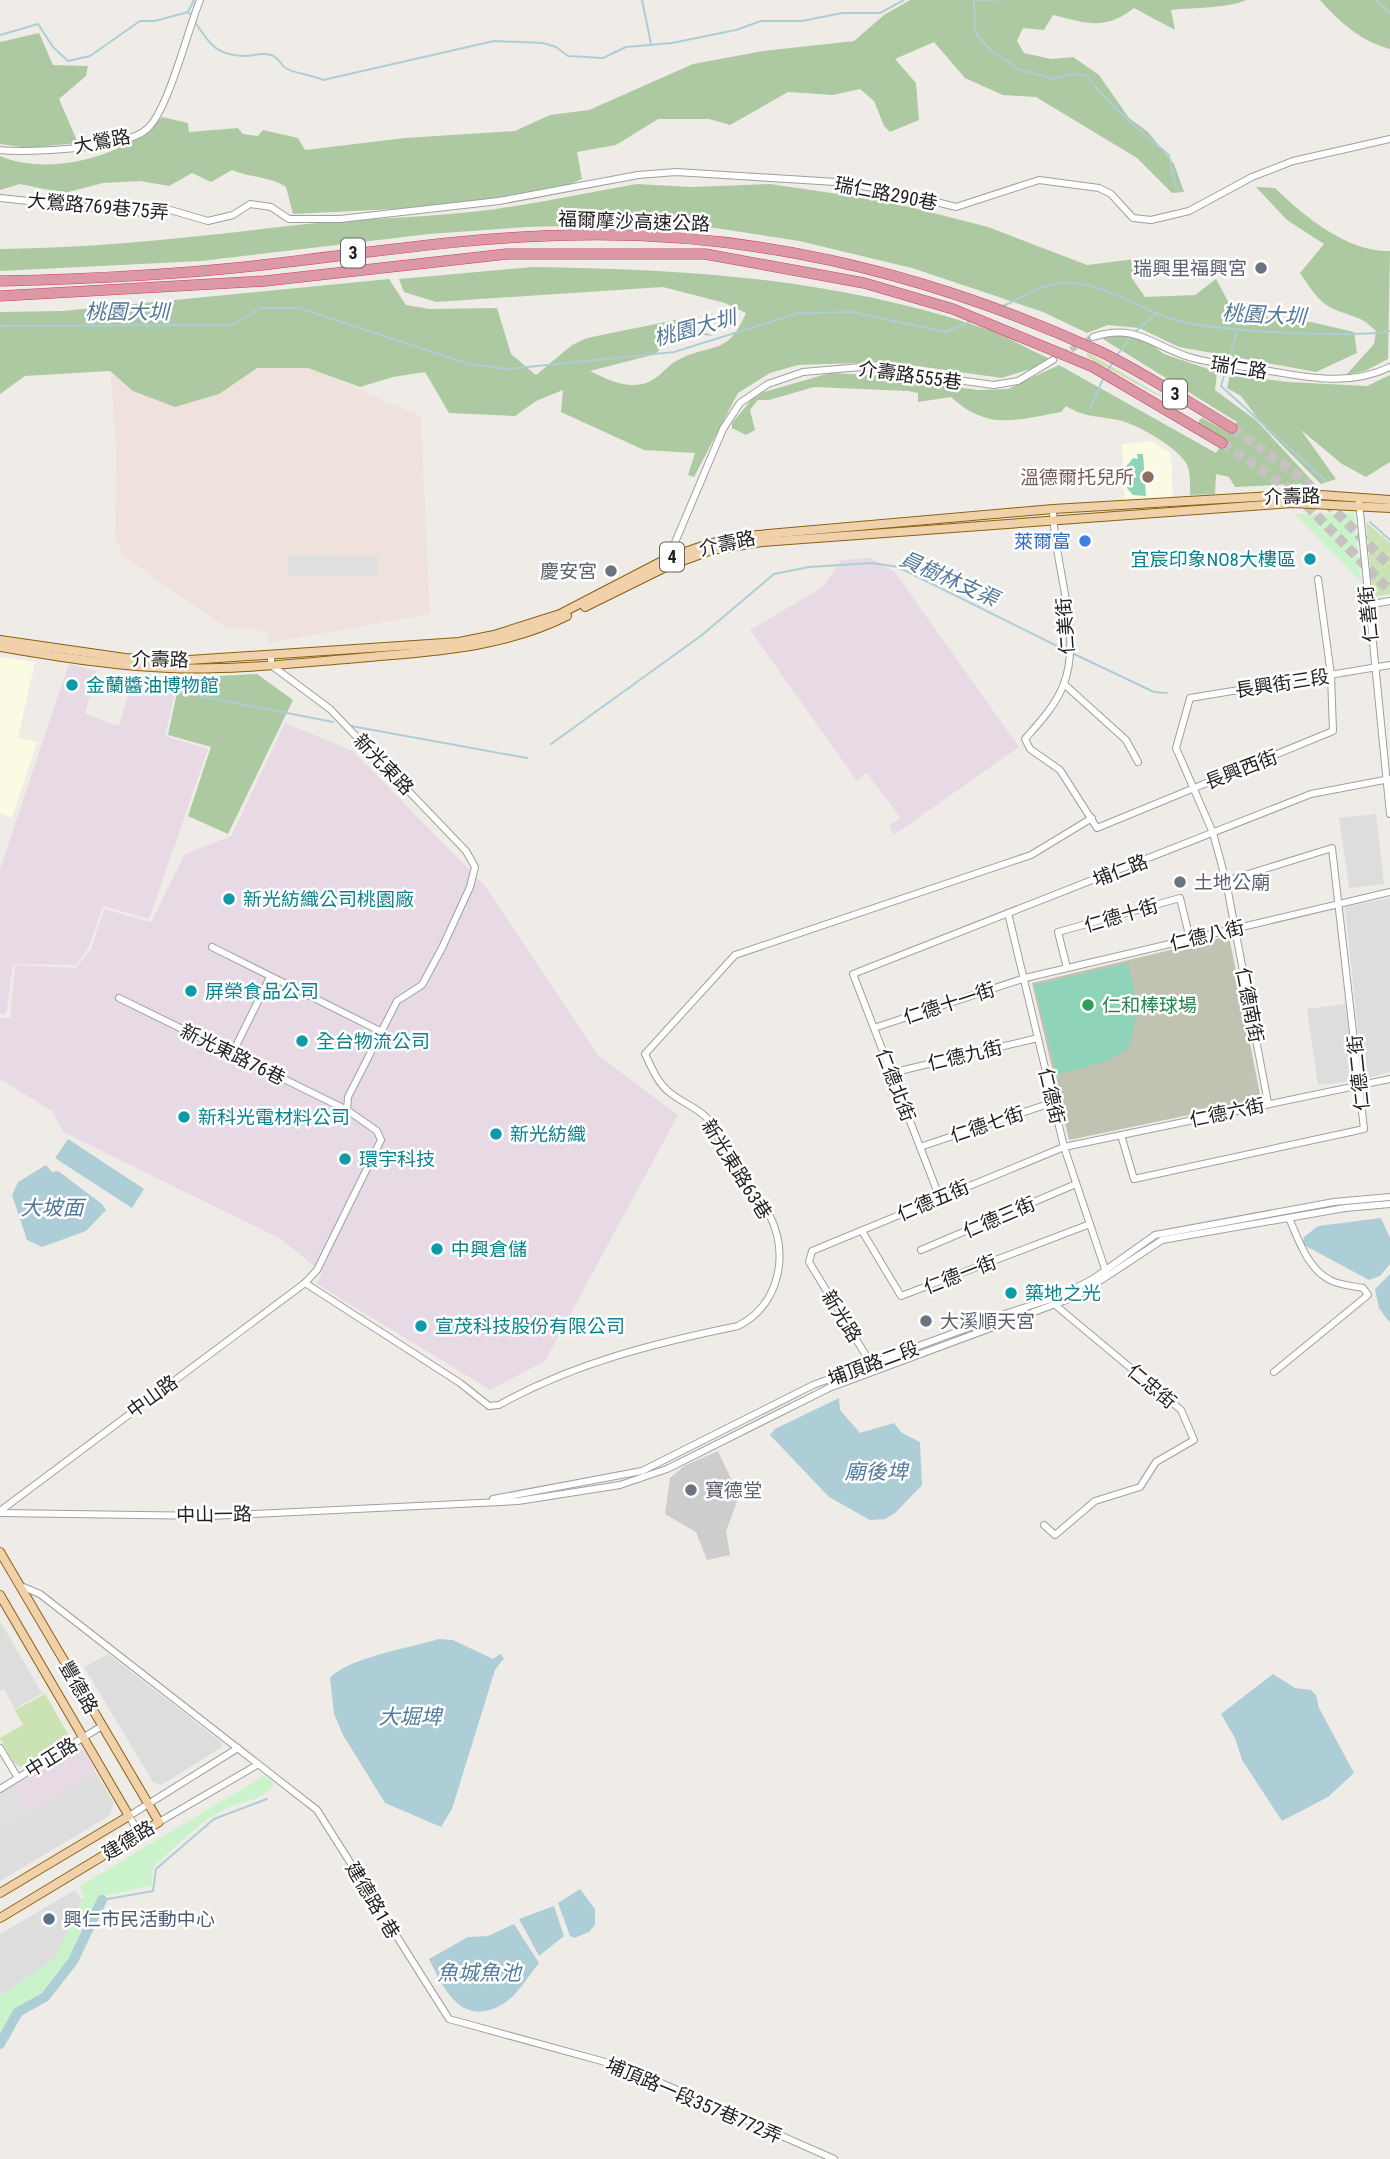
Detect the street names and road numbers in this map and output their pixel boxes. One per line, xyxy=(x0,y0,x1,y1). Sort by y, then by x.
street label: 大鶯路 xyxy=(72,125,132,158)
street label: 瑞仁路290巷 xyxy=(833,172,939,215)
street label: 大鶯路769巷75弄 xyxy=(26,189,170,224)
street label: 福爾摩沙高速公路 xyxy=(558,207,710,236)
road number: 3 xyxy=(341,239,365,268)
street label: 瑞仁路 xyxy=(1209,352,1269,383)
street label: 介壽路555巷 xyxy=(857,357,963,394)
road number: 3 xyxy=(1163,380,1187,408)
street label: 介壽路 xyxy=(1263,485,1321,508)
street label: 介壽路 xyxy=(697,526,757,561)
road number: 4 xyxy=(660,542,684,572)
street label: 仁善街 xyxy=(1354,584,1383,644)
street label: 仁美街 xyxy=(1052,597,1079,655)
street label: 介壽路 xyxy=(131,648,189,671)
street label: 長興街三段 xyxy=(1233,665,1331,702)
street label: 新光東路 xyxy=(349,729,418,800)
street label: 長興西街 xyxy=(1202,745,1281,794)
street label: 埔仁路 xyxy=(1089,850,1151,891)
street label: 仁德十街 xyxy=(1081,894,1161,937)
street label: 仁德八街 xyxy=(1167,916,1247,955)
street label: 仁德南街 xyxy=(1231,966,1268,1045)
street label: 仁德十一街 xyxy=(900,978,998,1029)
street label: 新光東路76巷 xyxy=(177,1019,289,1090)
street label: 仁德二街 xyxy=(1343,1034,1374,1112)
street label: 仁德九街 xyxy=(925,1036,1005,1075)
street label: 仁德北街 xyxy=(871,1046,920,1125)
street label: 仁德街 xyxy=(1034,1066,1069,1126)
street label: 仁德六街 xyxy=(1188,1093,1267,1132)
street label: 仁德七街 xyxy=(947,1102,1027,1147)
street label: 新光東路63巷 xyxy=(697,1115,776,1224)
street label: 仁德五街 xyxy=(894,1175,973,1226)
street label: 仁德三街 xyxy=(960,1192,1039,1243)
street label: 仁德一街 xyxy=(921,1250,1000,1299)
street label: 新光路 xyxy=(817,1286,866,1347)
street label: 埔頂路二段 xyxy=(825,1336,922,1391)
street label: 仁忠街 xyxy=(1122,1359,1181,1414)
street label: 中山路 xyxy=(122,1370,182,1422)
street label: 中山一路 xyxy=(176,1502,252,1527)
street label: 豐德路 xyxy=(54,1657,103,1718)
street label: 中正路 xyxy=(21,1733,82,1782)
street label: 建德路 xyxy=(98,1816,159,1865)
street label: 建德路1巷 xyxy=(341,1858,404,1943)
street label: 埔頂路一段357巷772弄 xyxy=(602,2053,785,2148)

